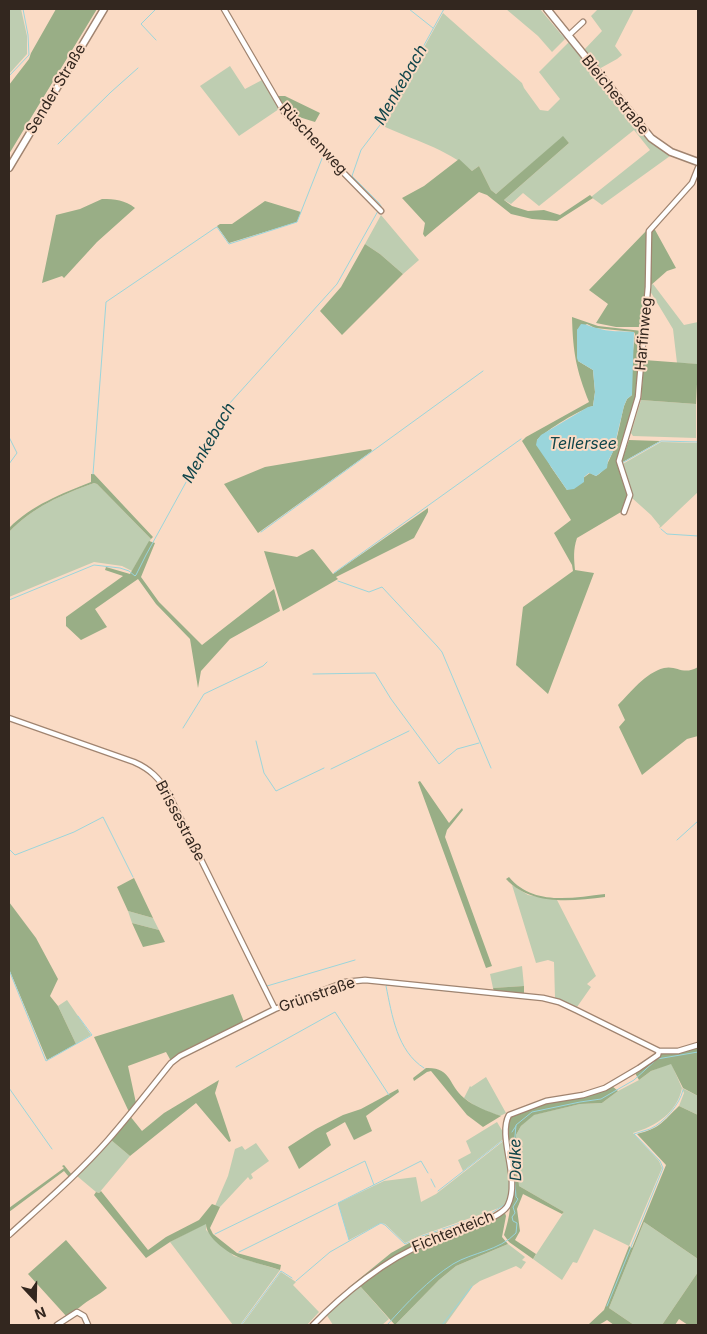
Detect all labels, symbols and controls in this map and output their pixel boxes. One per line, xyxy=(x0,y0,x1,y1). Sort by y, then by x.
street label: Sender Straße xyxy=(22,41,90,137)
water label: Menkebach xyxy=(370,42,432,128)
street label: Bleichestraße xyxy=(578,52,652,138)
street label: Rüschenweg xyxy=(275,99,351,179)
street label: Harfinweg xyxy=(632,297,656,371)
water label: Menkebach xyxy=(178,400,240,486)
water label: Tellersee xyxy=(549,434,617,454)
street label: Brissestraße xyxy=(151,778,209,864)
street label: Grünstraße xyxy=(277,974,357,1016)
water label: Dalke xyxy=(506,1138,526,1182)
street label: Fichtenteich xyxy=(409,1207,497,1257)
north arrow xyxy=(10,1274,60,1324)
text: N xyxy=(33,1304,49,1323)

